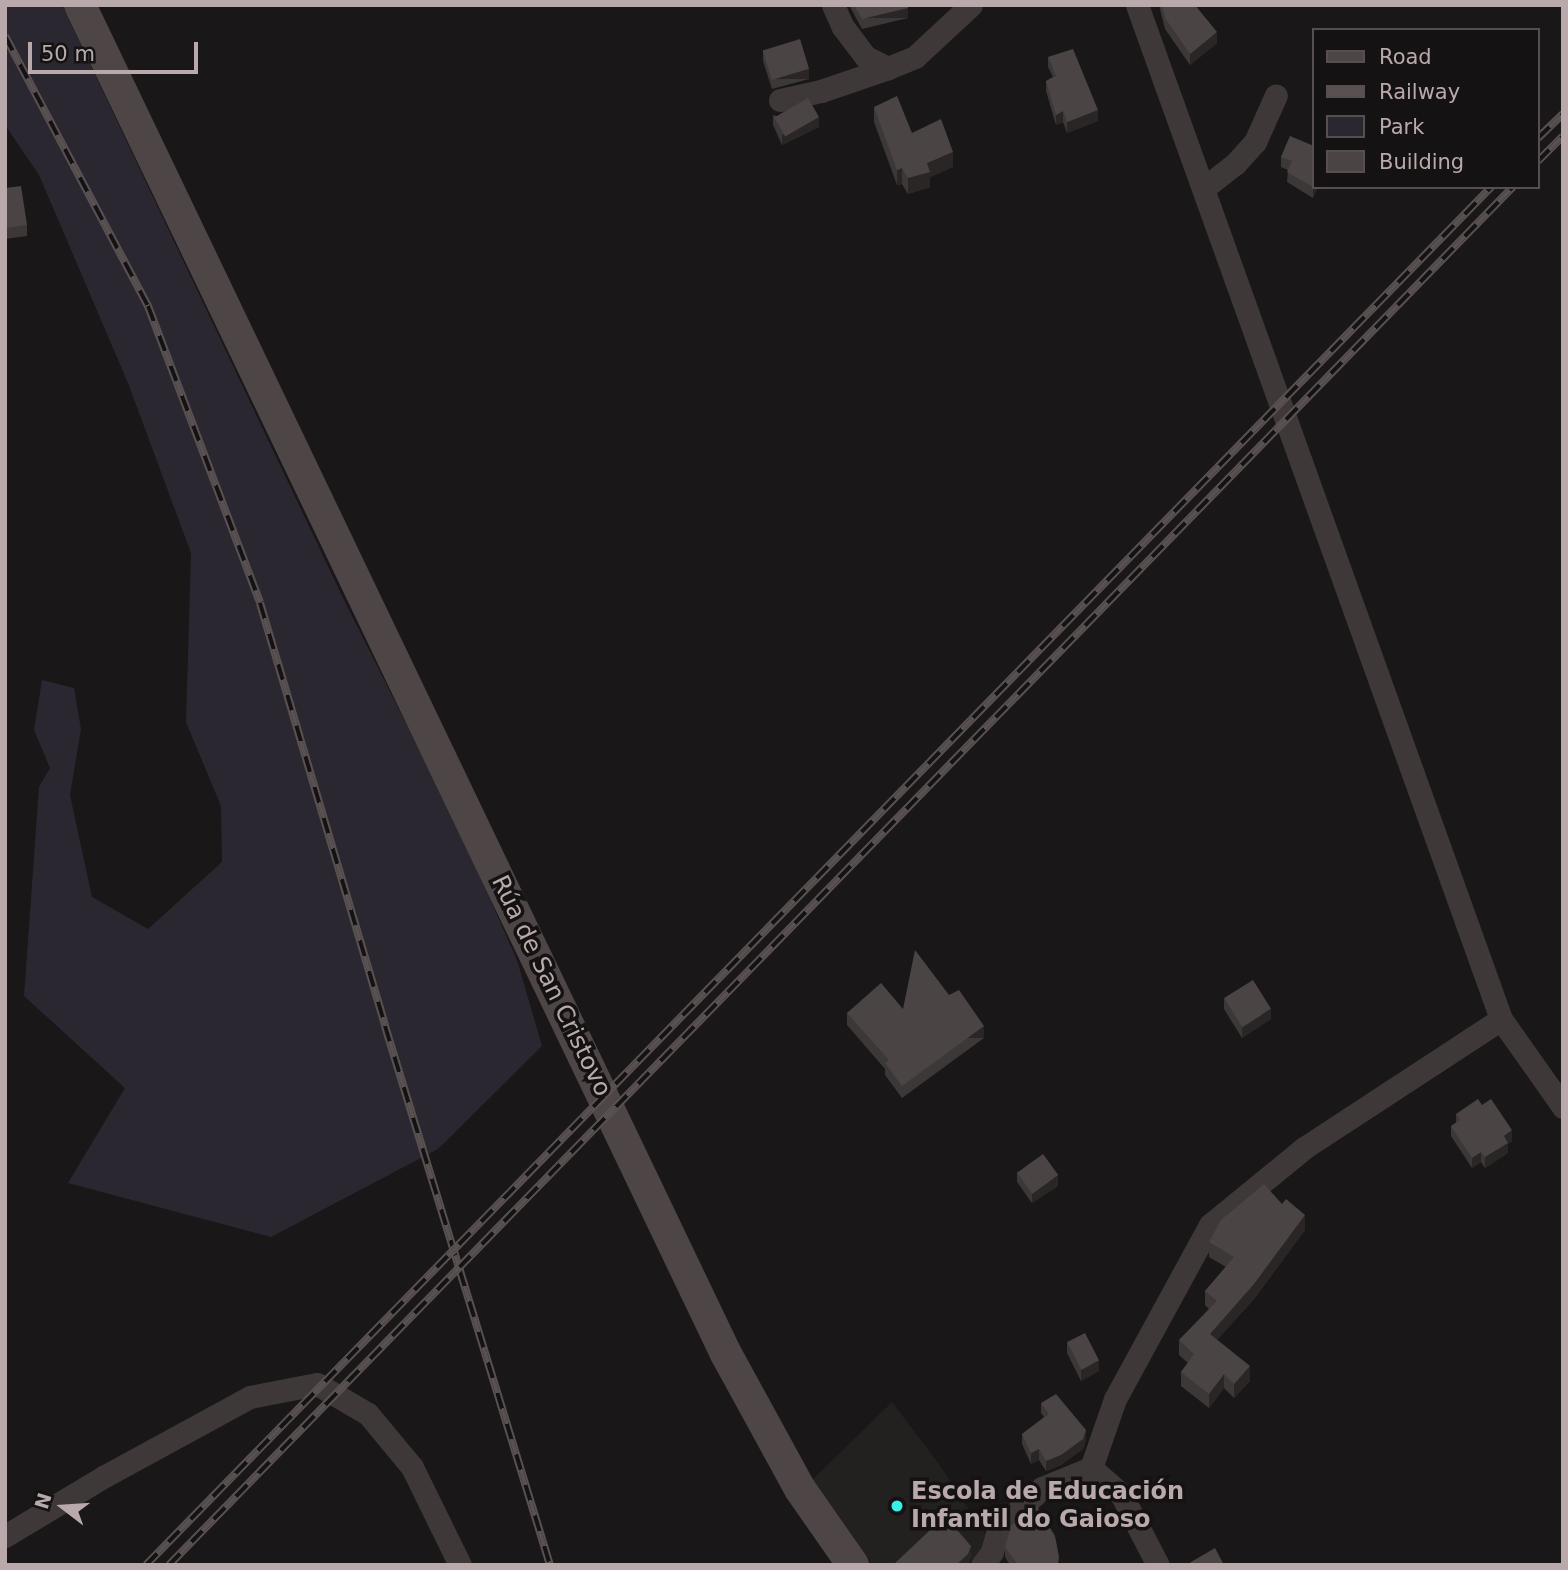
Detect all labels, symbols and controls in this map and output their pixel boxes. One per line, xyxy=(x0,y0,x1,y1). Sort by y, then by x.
scale bar xyxy=(32,28,201,72)
legend xyxy=(1312,28,1540,189)
text: 50 m xyxy=(41,42,95,66)
text: Road xyxy=(1379,45,1432,69)
text: Railway xyxy=(1379,80,1460,104)
text: Park xyxy=(1379,115,1424,139)
text: Building xyxy=(1379,150,1464,174)
street label: Rúa de San Cristovo xyxy=(485,871,617,1101)
north arrow xyxy=(28,1472,98,1542)
place label: Escola de Educación Infantil do Gaioso xyxy=(911,1478,1184,1534)
text: N xyxy=(30,1490,56,1512)
marker: Escola de Educación Infantil do Gaioso xyxy=(889,1498,905,1514)

